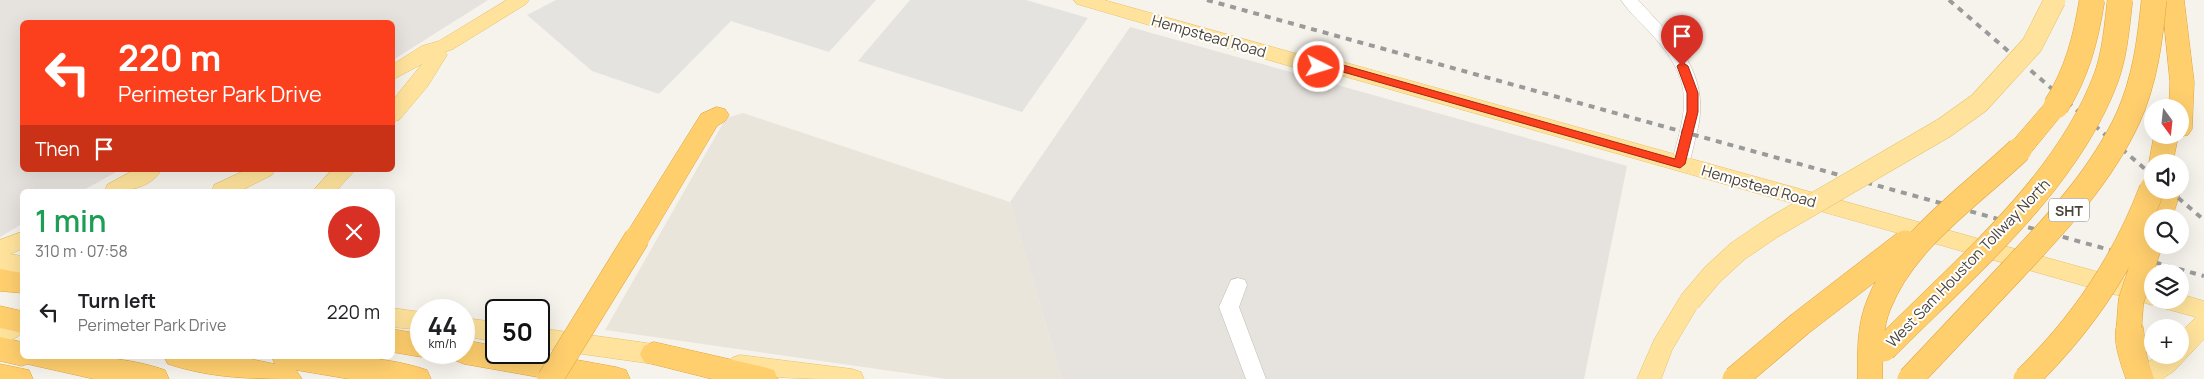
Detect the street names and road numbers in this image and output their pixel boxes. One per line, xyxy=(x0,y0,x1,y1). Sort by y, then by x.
street label: Hempstead Road xyxy=(1149,10,1269,62)
street label: Hempstead Road xyxy=(1699,160,1819,212)
street label: West Sam Houston Tollway North xyxy=(1881,174,2055,352)
road number: SHT xyxy=(2049,198,2089,222)

